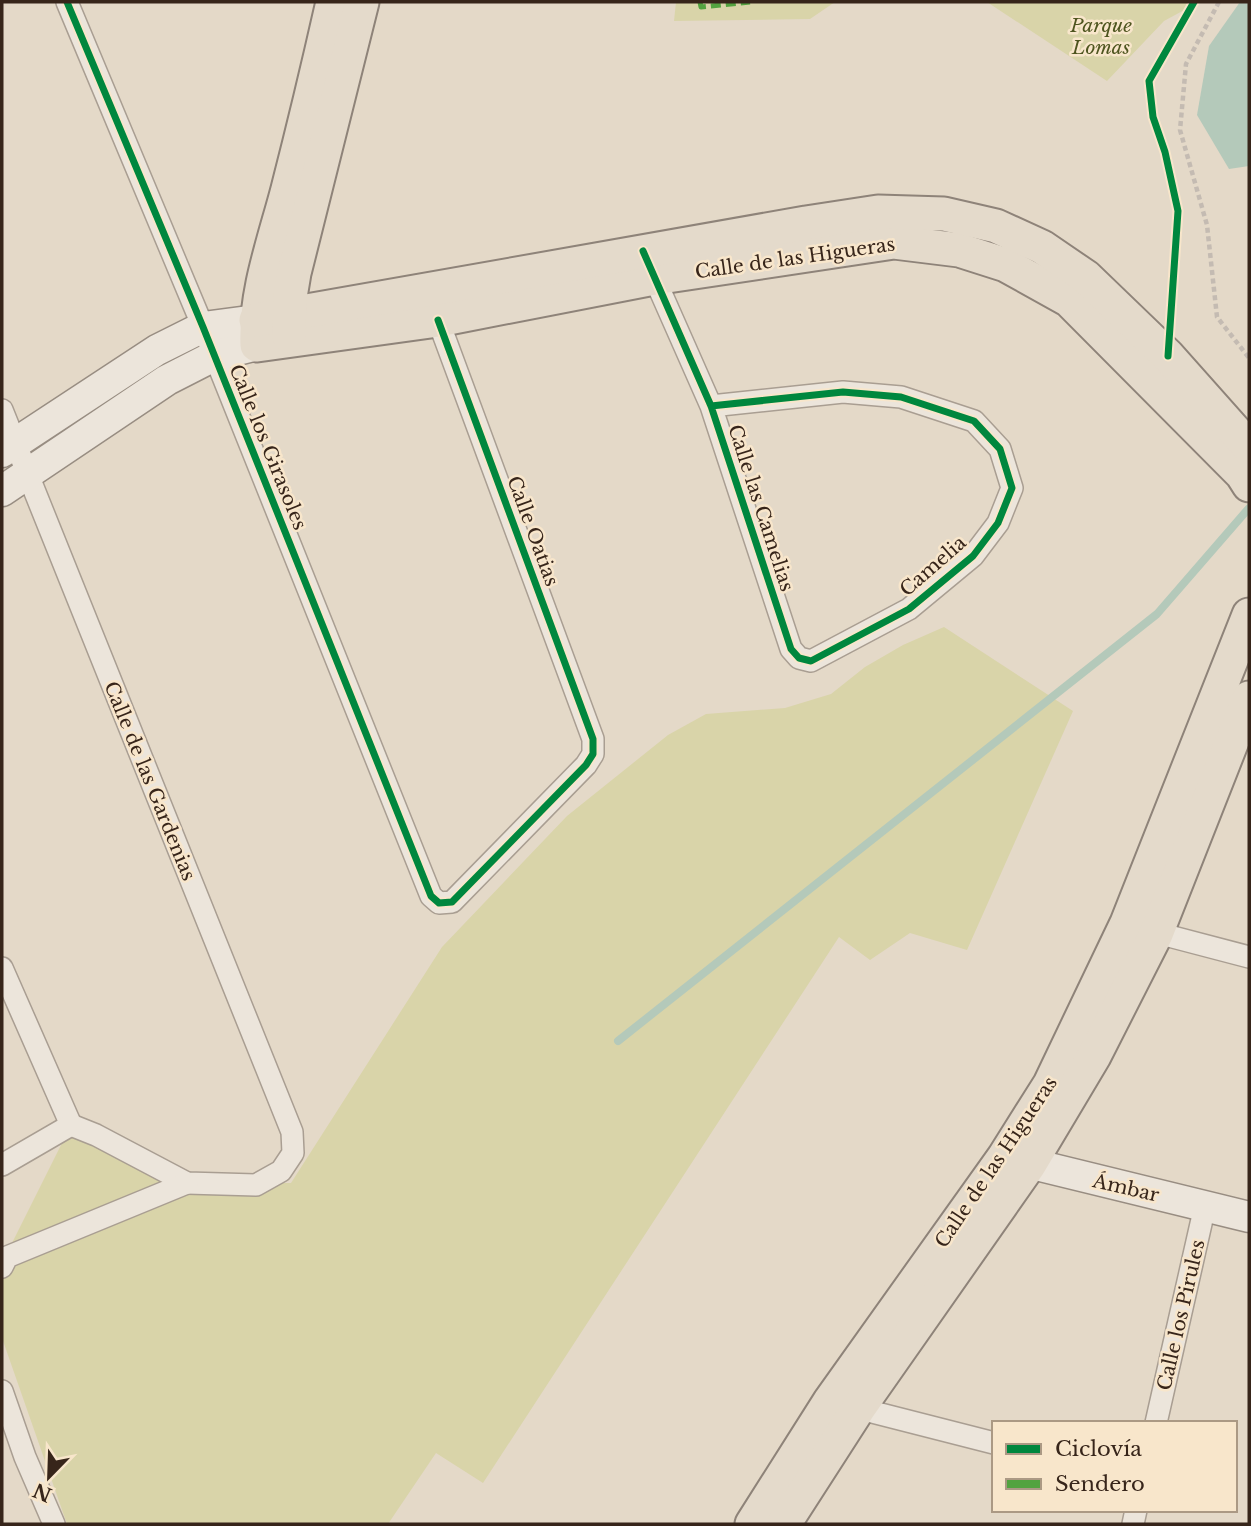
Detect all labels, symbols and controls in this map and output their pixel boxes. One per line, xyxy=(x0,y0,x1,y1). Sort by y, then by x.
park label: Parque Lomas xyxy=(1069,14,1132,59)
street label: Calle de las Higueras xyxy=(694,233,896,283)
street label: Calle los Girasoles xyxy=(224,361,312,533)
street label: Calle las Camelias xyxy=(723,422,799,594)
street label: Calle Oatias xyxy=(502,473,564,589)
street label: Camelia xyxy=(895,531,971,601)
street label: Calle de las Gardenias xyxy=(99,678,201,884)
street label: Calle de las Higueras xyxy=(930,1072,1062,1252)
street label: Ámbar xyxy=(1090,1169,1161,1207)
street label: Calle los Pirules xyxy=(1152,1237,1210,1393)
legend xyxy=(992,1421,1237,1512)
text: Ciclovía xyxy=(1055,1436,1142,1462)
north arrow xyxy=(14,1442,84,1512)
text: Sendero xyxy=(1055,1471,1145,1497)
text: N xyxy=(30,1478,55,1506)

